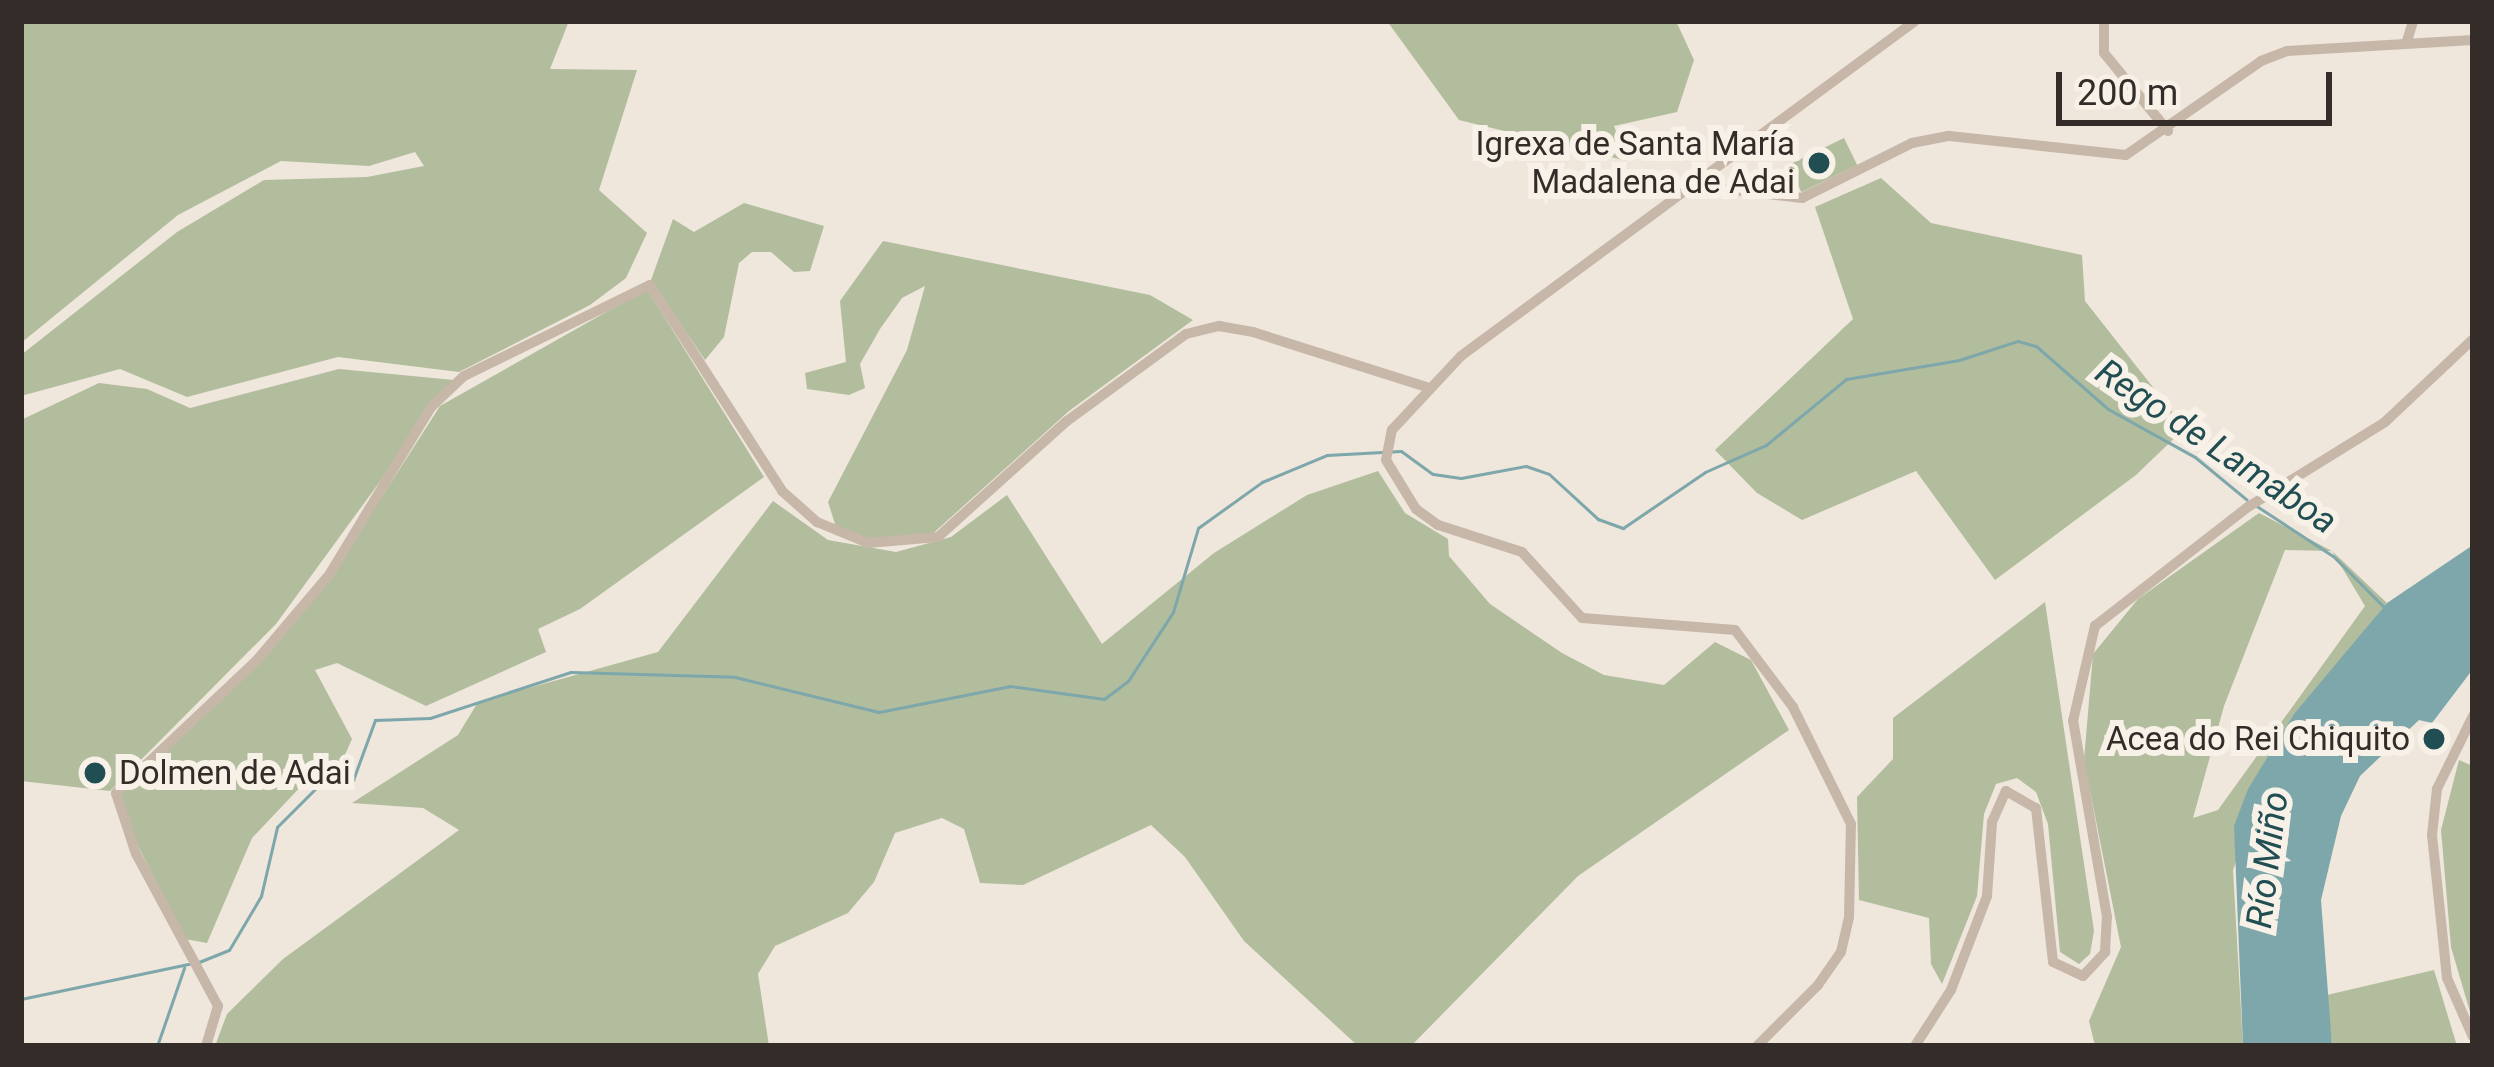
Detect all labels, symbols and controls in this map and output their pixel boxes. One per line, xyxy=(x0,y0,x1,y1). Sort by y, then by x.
scale bar xyxy=(2062,48,2338,122)
text: 200 m xyxy=(2077,72,2178,114)
place label: Igrexa de Santa María Madalena de Adai xyxy=(1476,124,1795,202)
marker: Igrexa de Santa María Madalena de Adai xyxy=(1806,150,1832,176)
water label: Rego de Lamaboa xyxy=(2087,350,2345,544)
place label: Acea do Rei Chiquito xyxy=(2106,719,2410,759)
marker: Acea do Rei Chiquito xyxy=(2421,726,2447,752)
place label: Dolmen de Adai xyxy=(119,753,351,793)
marker: Dolmen de Adai xyxy=(82,760,108,786)
water label: Río Miño xyxy=(2238,789,2298,931)

